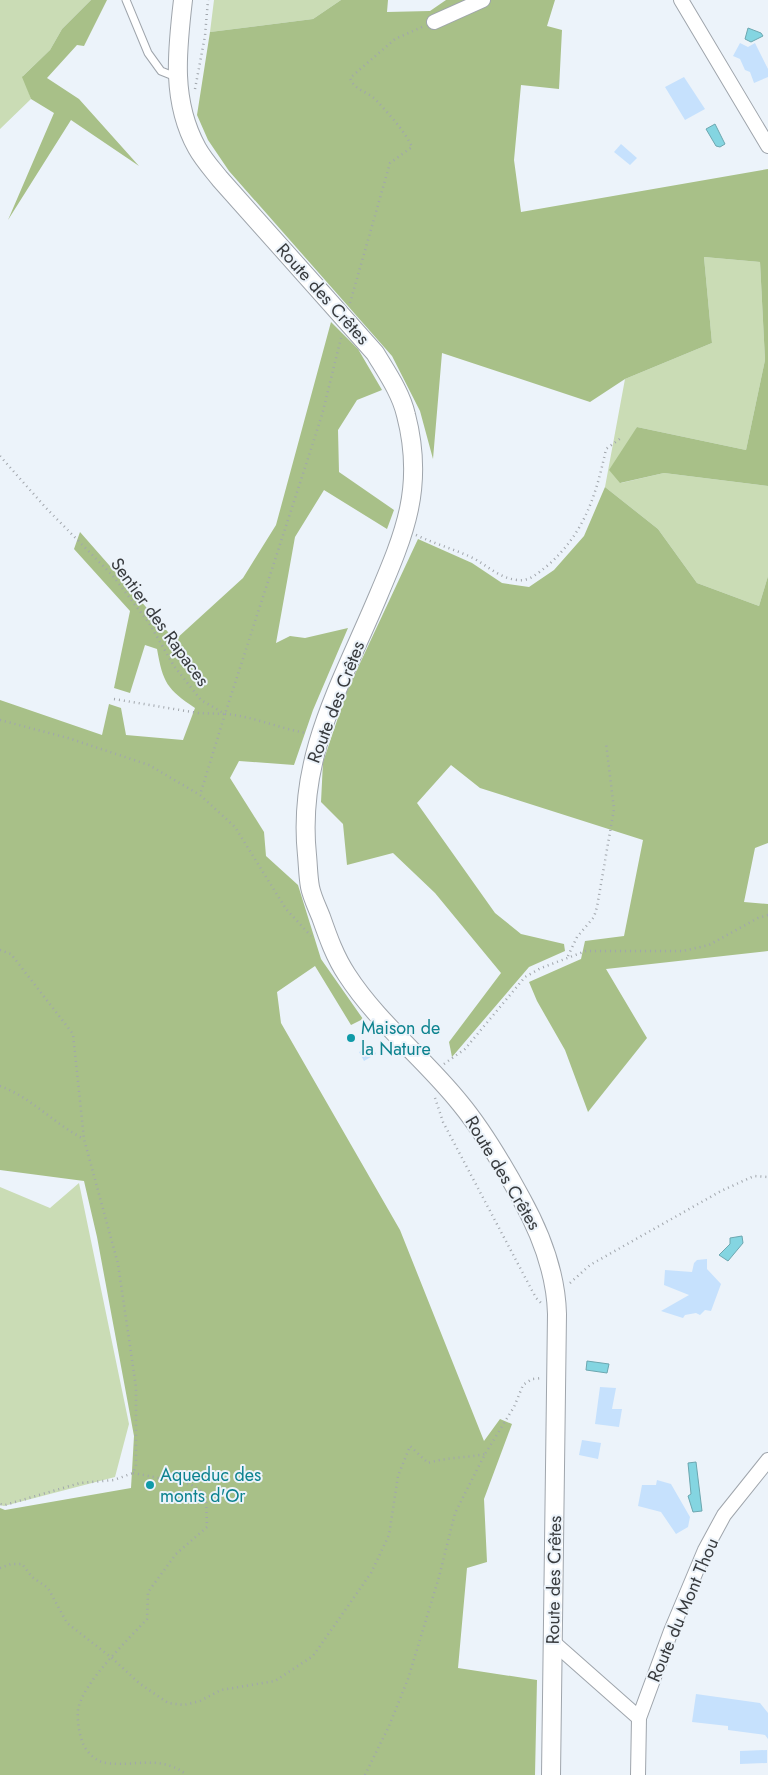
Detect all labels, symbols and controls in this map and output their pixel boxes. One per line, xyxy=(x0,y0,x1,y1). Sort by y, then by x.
street label: Route des Crêtes xyxy=(270,237,376,351)
street label: Sentier des Rapaces xyxy=(104,552,216,692)
street label: Route des Crêtes xyxy=(301,637,371,767)
place label: Maison de la Nature xyxy=(361,1015,440,1062)
marker: Maison de la Nature xyxy=(345,1032,357,1044)
street label: Route des Crêtes xyxy=(459,1111,547,1235)
place label: Aqueduc des monts d'Or xyxy=(160,1462,261,1509)
marker: Aqueduc des monts d'Or xyxy=(144,1479,156,1491)
street label: Route des Crêtes xyxy=(540,1515,568,1645)
street label: Route du Mont Thou xyxy=(641,1534,725,1686)

